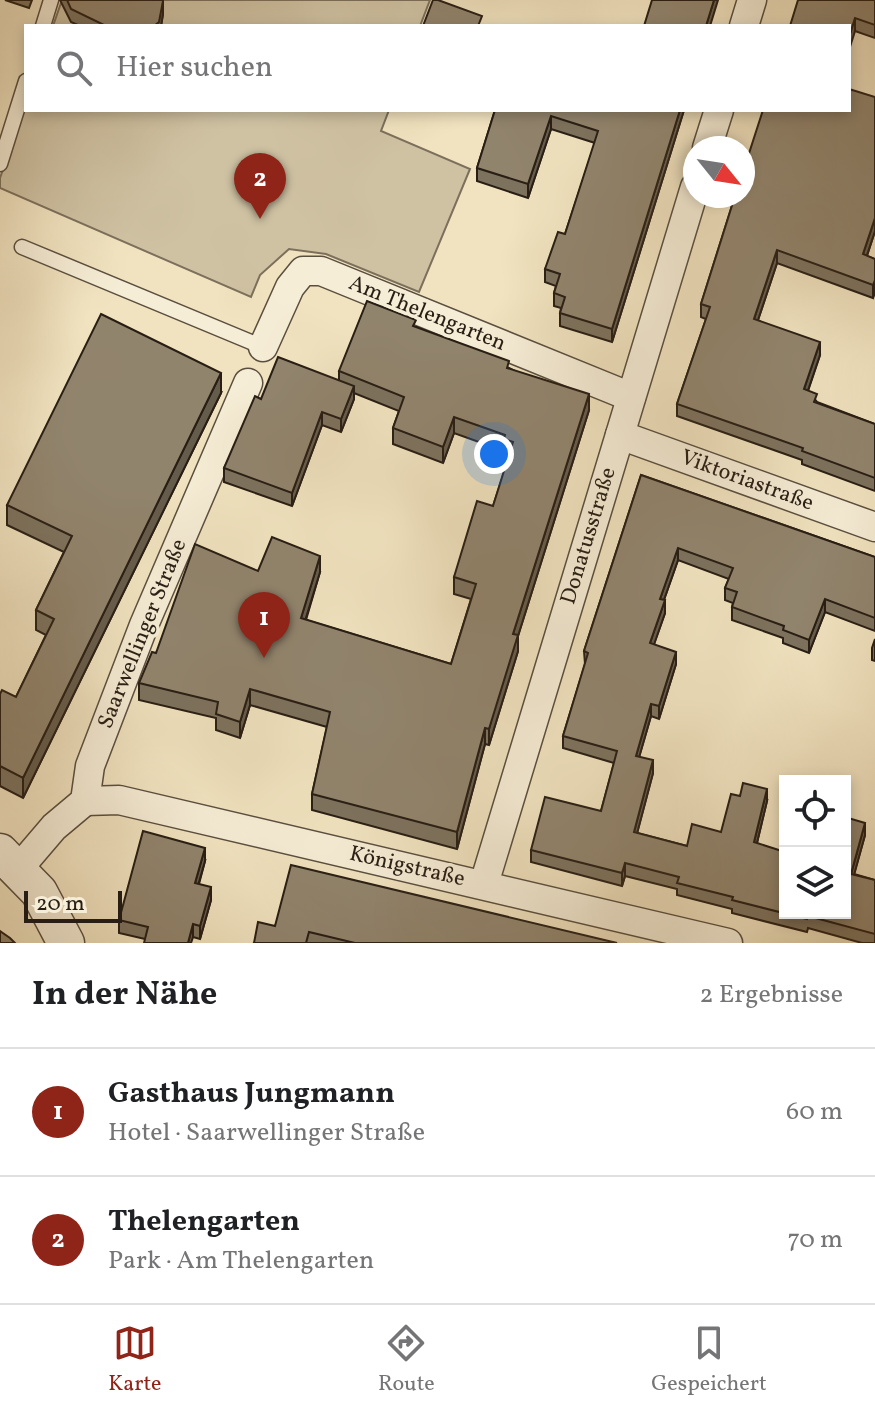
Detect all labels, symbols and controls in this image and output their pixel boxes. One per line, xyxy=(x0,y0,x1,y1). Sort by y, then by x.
search box xyxy=(24,24,851,112)
icon: search xyxy=(52,46,96,90)
text: Hier suchen xyxy=(116,47,273,89)
north arrow xyxy=(683,136,755,208)
pin: 2 xyxy=(234,153,286,219)
street label: Am Thelengarten xyxy=(344,268,510,360)
your location xyxy=(474,434,514,474)
street label: Viktoriastraße xyxy=(676,443,818,519)
street label: Donatusstraße xyxy=(553,464,625,608)
street label: Saarwellinger Straße xyxy=(91,534,195,734)
pin: 1 xyxy=(238,592,290,658)
map controls xyxy=(779,775,851,919)
button: locate xyxy=(779,775,851,847)
street label: Königstraße xyxy=(346,839,468,895)
button: layers xyxy=(779,847,851,919)
scale bar xyxy=(24,887,122,923)
text: 20 m xyxy=(36,889,85,920)
text: In der Nähe xyxy=(32,972,217,1019)
text: 2 Ergebnisse xyxy=(700,977,843,1013)
text: Gasthaus Jungmann xyxy=(108,1073,395,1115)
text: 1 xyxy=(53,1094,63,1130)
text: 60 m xyxy=(786,1094,843,1130)
text: Hotel · Saarwellinger Straße xyxy=(108,1115,425,1151)
text: Thelengarten xyxy=(108,1201,300,1243)
text: 2 xyxy=(51,1222,65,1258)
text: 70 m xyxy=(788,1222,843,1258)
text: Park · Am Thelengarten xyxy=(108,1243,374,1279)
tab: Karte xyxy=(108,1321,161,1400)
tab: Route xyxy=(378,1321,435,1400)
tab: Gespeichert xyxy=(651,1321,767,1400)

